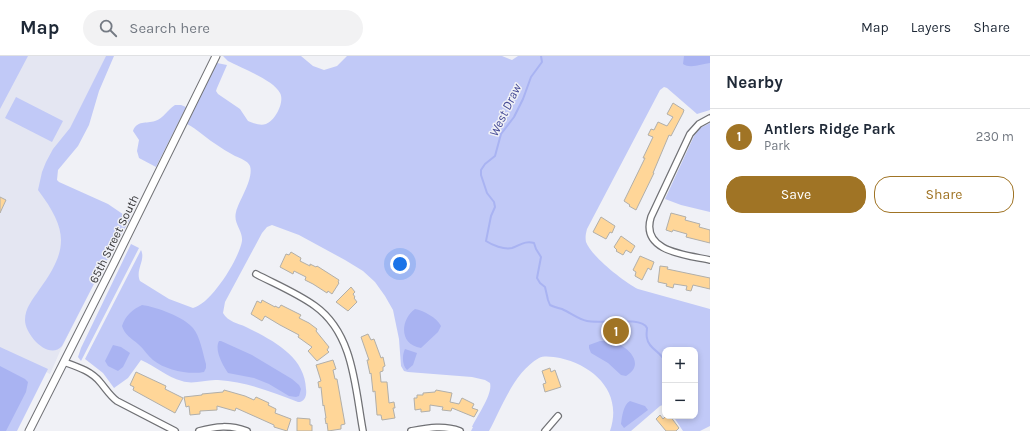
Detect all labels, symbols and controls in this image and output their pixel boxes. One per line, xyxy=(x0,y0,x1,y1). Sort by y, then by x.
search box xyxy=(83,10,363,46)
text: Map xyxy=(20,17,59,39)
icon: search xyxy=(97,17,119,39)
text: Search here xyxy=(129,19,210,37)
text: Map xyxy=(861,19,889,36)
text: Layers xyxy=(911,19,951,36)
text: Share xyxy=(973,19,1010,36)
text: Nearby xyxy=(726,72,783,92)
water label: West Draw xyxy=(486,81,524,139)
text: Antlers Ridge Park xyxy=(764,120,895,138)
text: 1 xyxy=(737,129,741,144)
text: 230 m xyxy=(976,129,1014,144)
text: Park xyxy=(764,138,790,153)
button: Save xyxy=(726,176,866,213)
button: Share xyxy=(874,176,1014,213)
street label: 65th Street South xyxy=(86,192,142,286)
your location xyxy=(390,254,410,274)
pin: 1 xyxy=(603,316,629,346)
map controls xyxy=(662,347,698,419)
button: + xyxy=(662,347,698,383)
button: − xyxy=(662,383,698,419)

